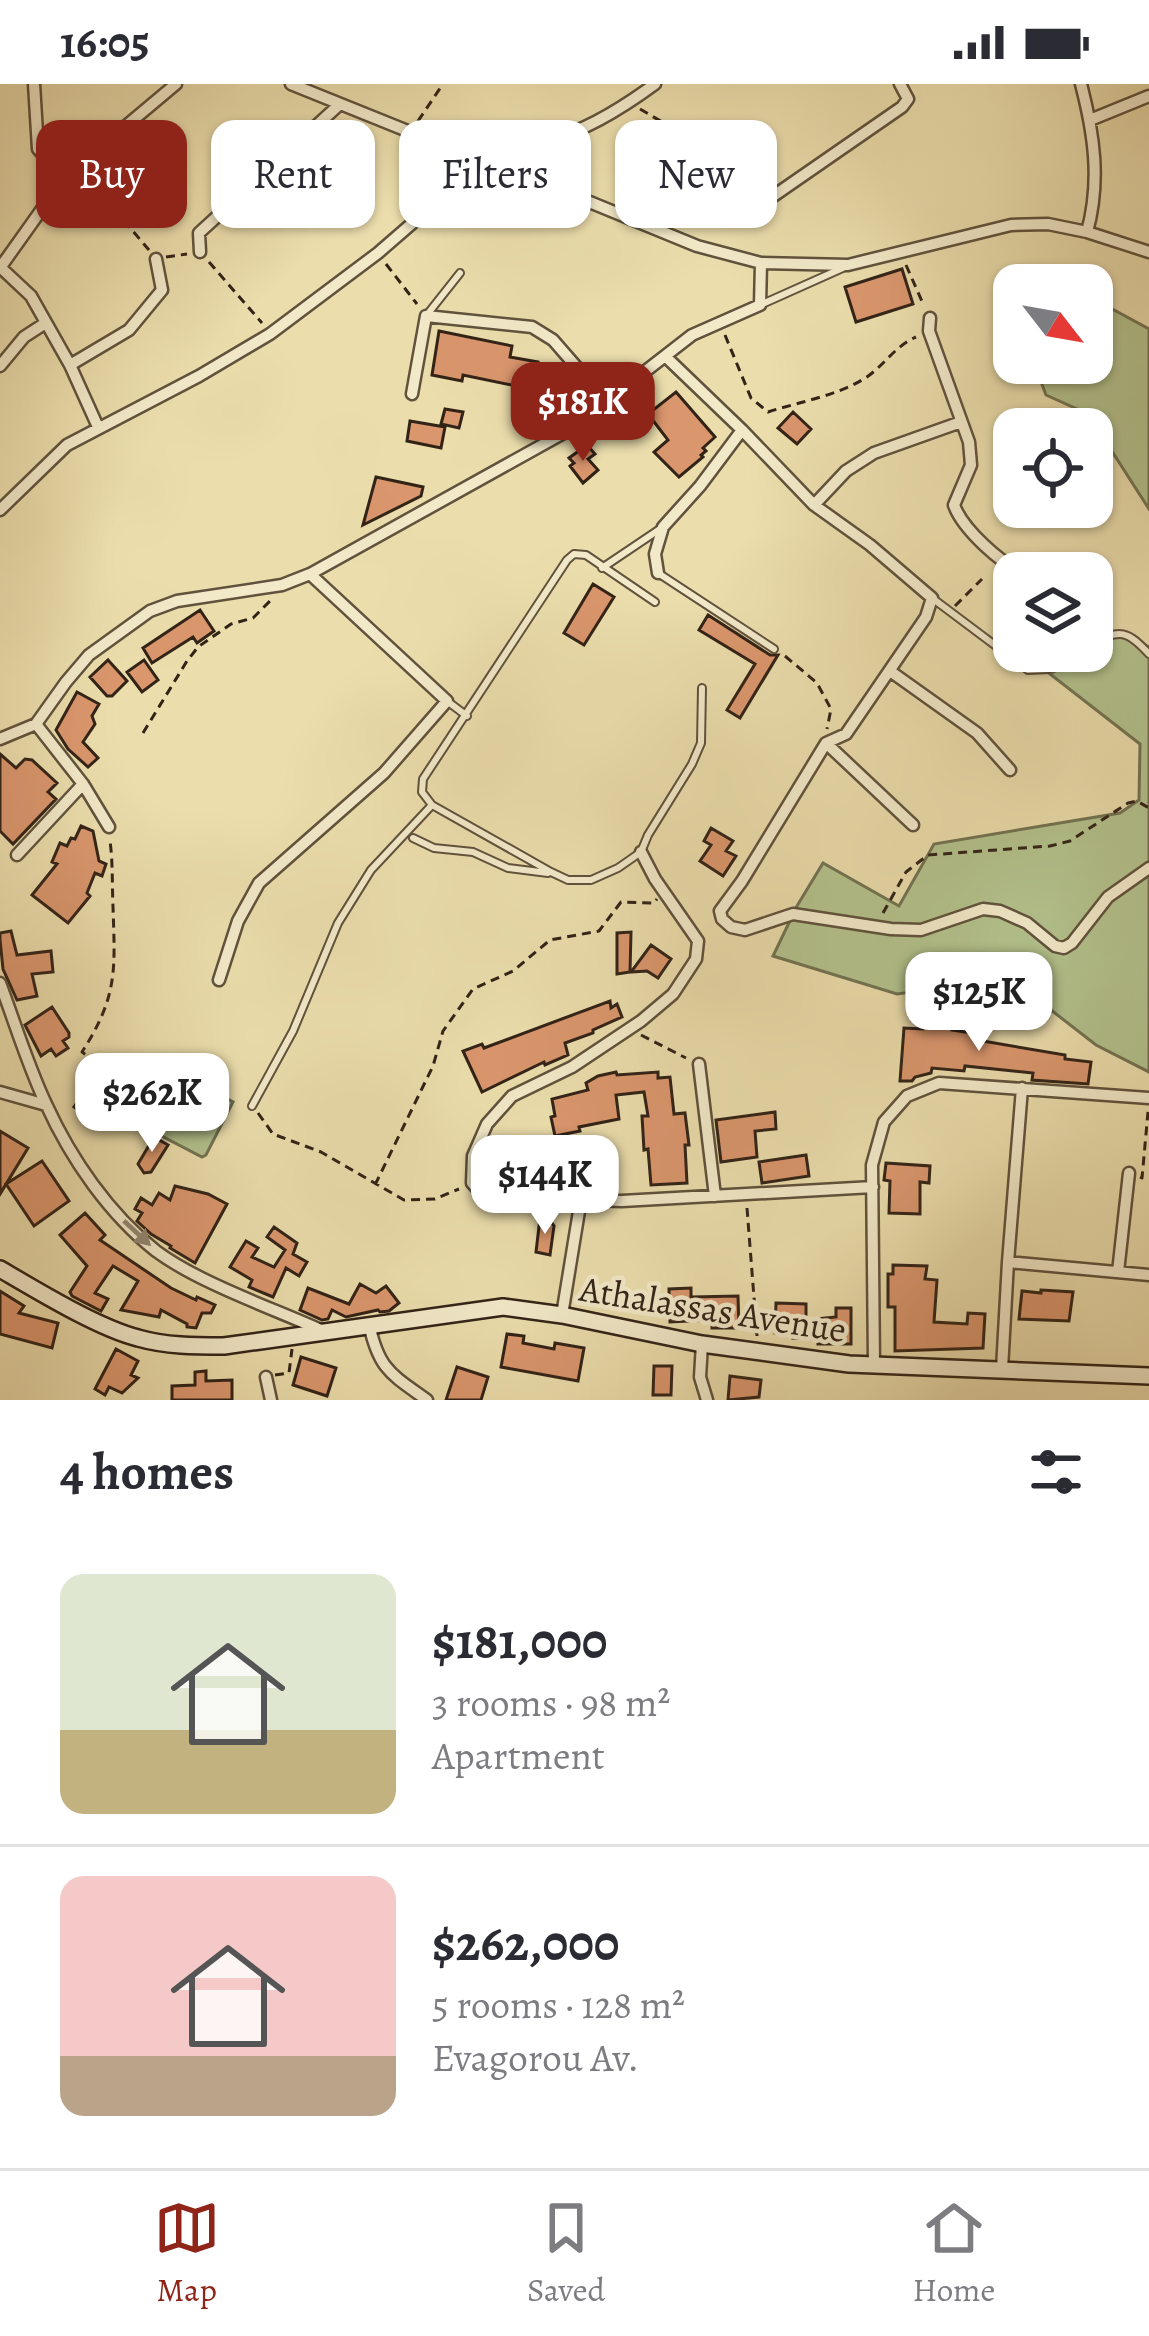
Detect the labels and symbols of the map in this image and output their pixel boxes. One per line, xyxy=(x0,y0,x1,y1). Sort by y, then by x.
north arrow xyxy=(993,264,1113,384)
pin: $181K xyxy=(499,362,667,464)
pin: $125K xyxy=(895,952,1063,1054)
pin: $262K xyxy=(68,1053,236,1155)
pin: $144K xyxy=(461,1135,629,1237)
one-way arrow xyxy=(123,1219,152,1247)
street label: Athalassas Avenue xyxy=(575,1264,850,1354)

